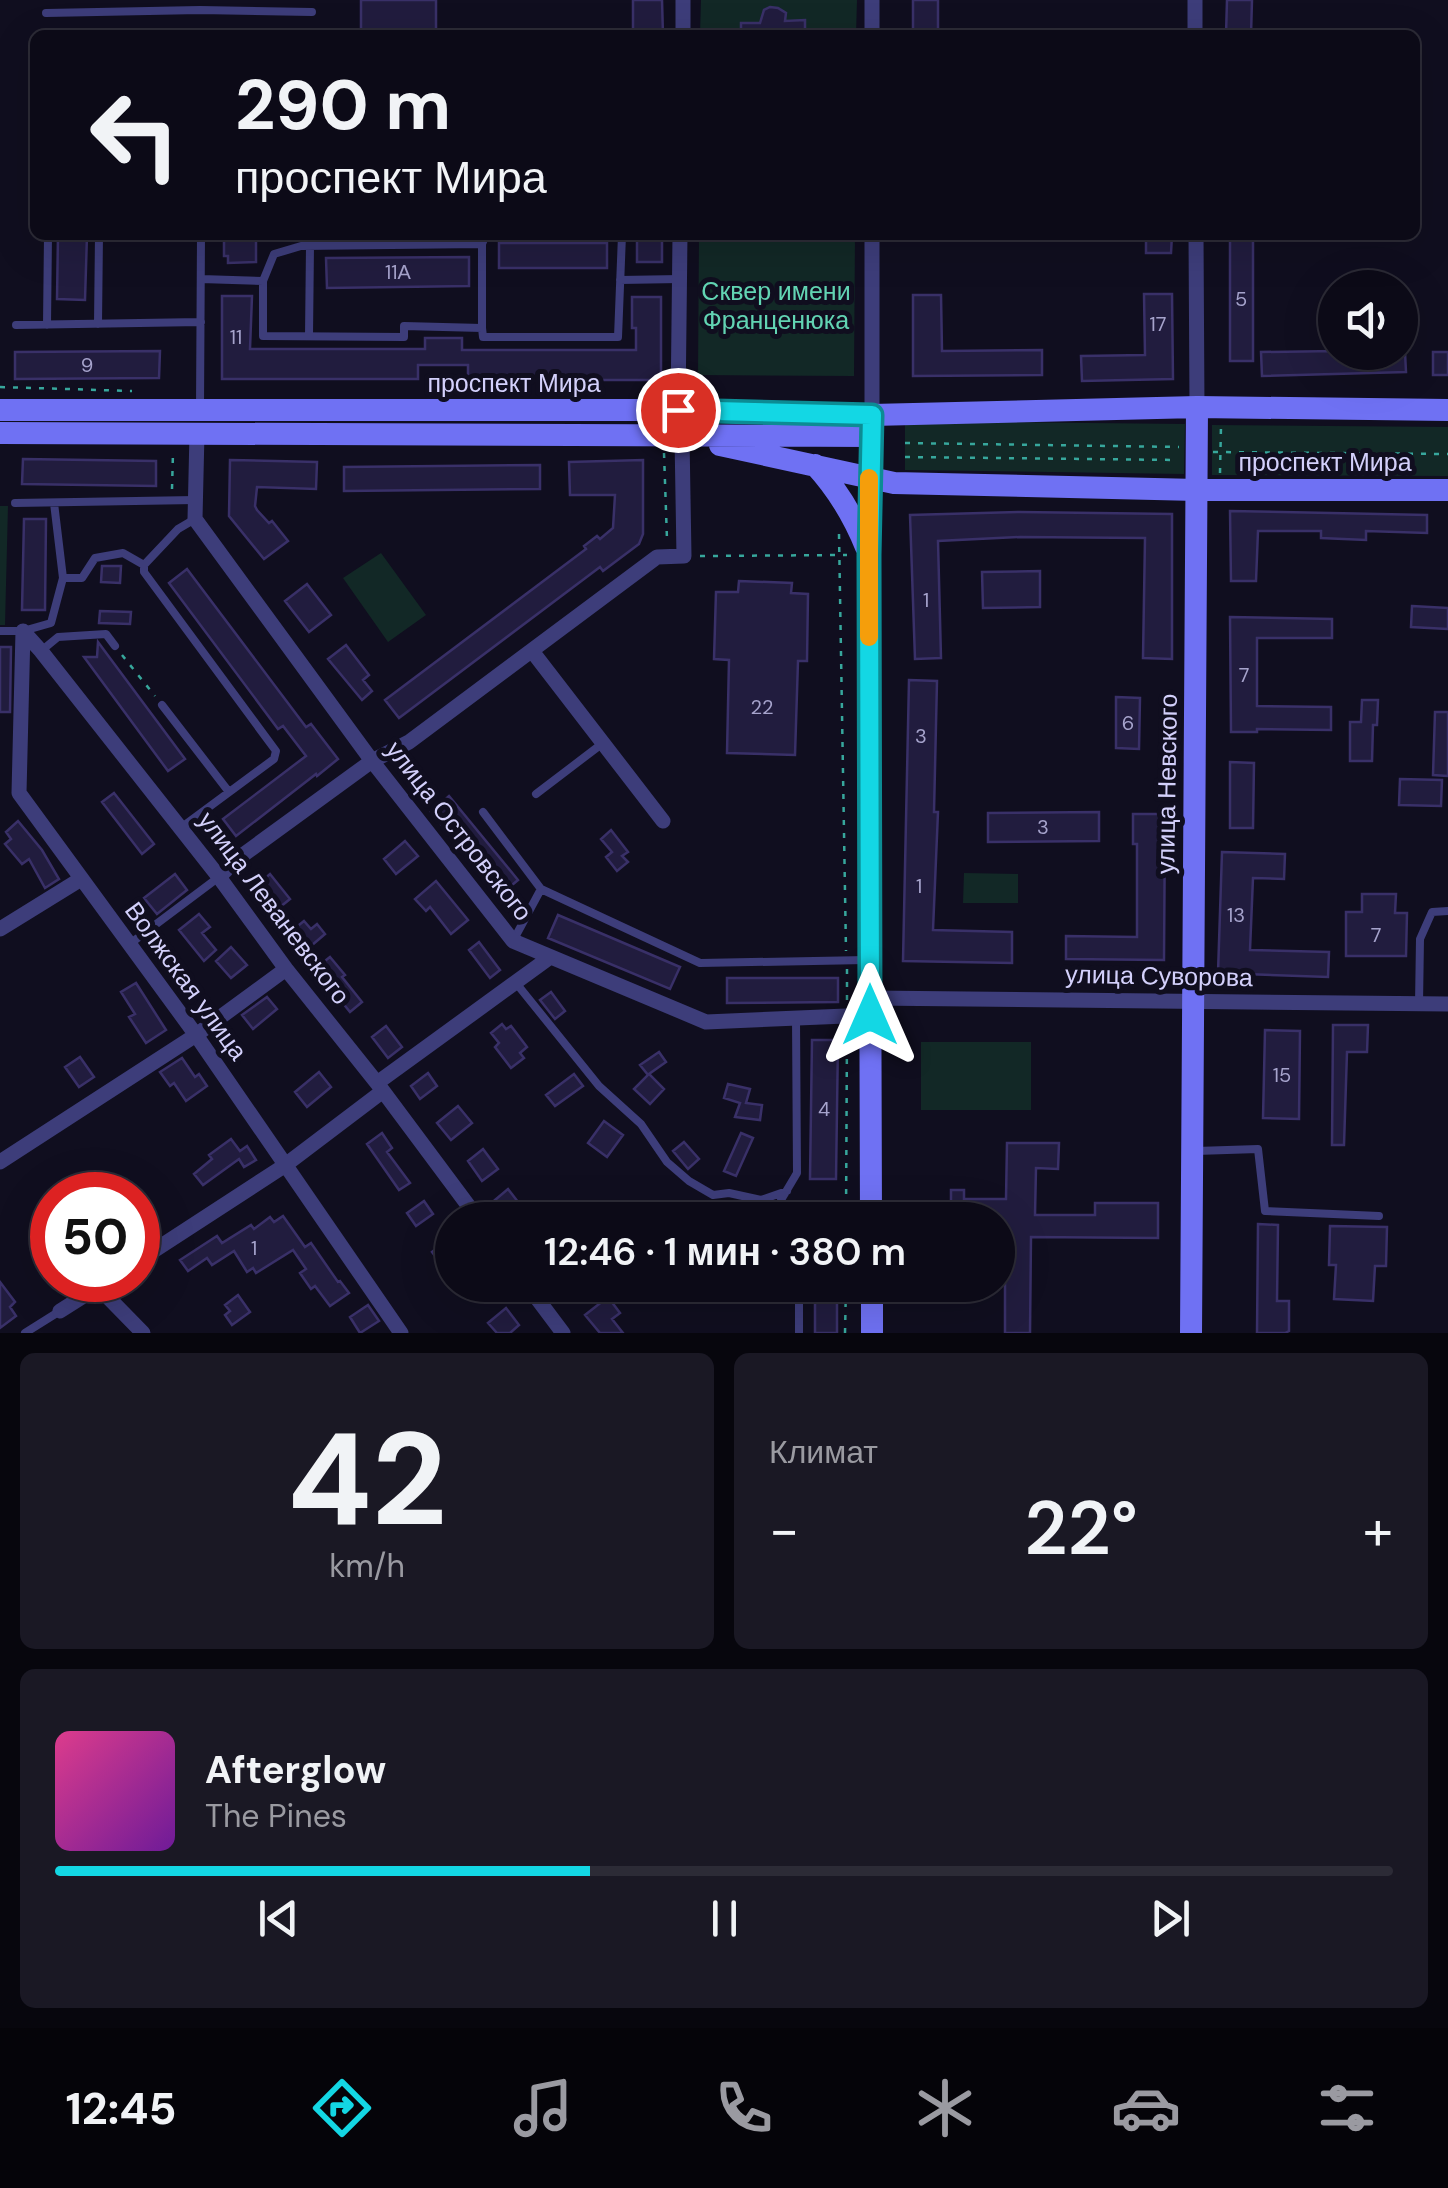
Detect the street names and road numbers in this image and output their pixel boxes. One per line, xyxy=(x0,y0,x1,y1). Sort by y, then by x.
street label: проспект Мира xyxy=(427,367,601,400)
street label: проспект Мира xyxy=(1238,446,1412,479)
street label: улица Невского xyxy=(1149,694,1185,874)
street label: улица Островского xyxy=(378,734,540,928)
street label: улица Леваневского xyxy=(191,805,357,1011)
street label: Волжская улица xyxy=(117,895,255,1067)
street label: улица Суворова xyxy=(1065,958,1253,994)

